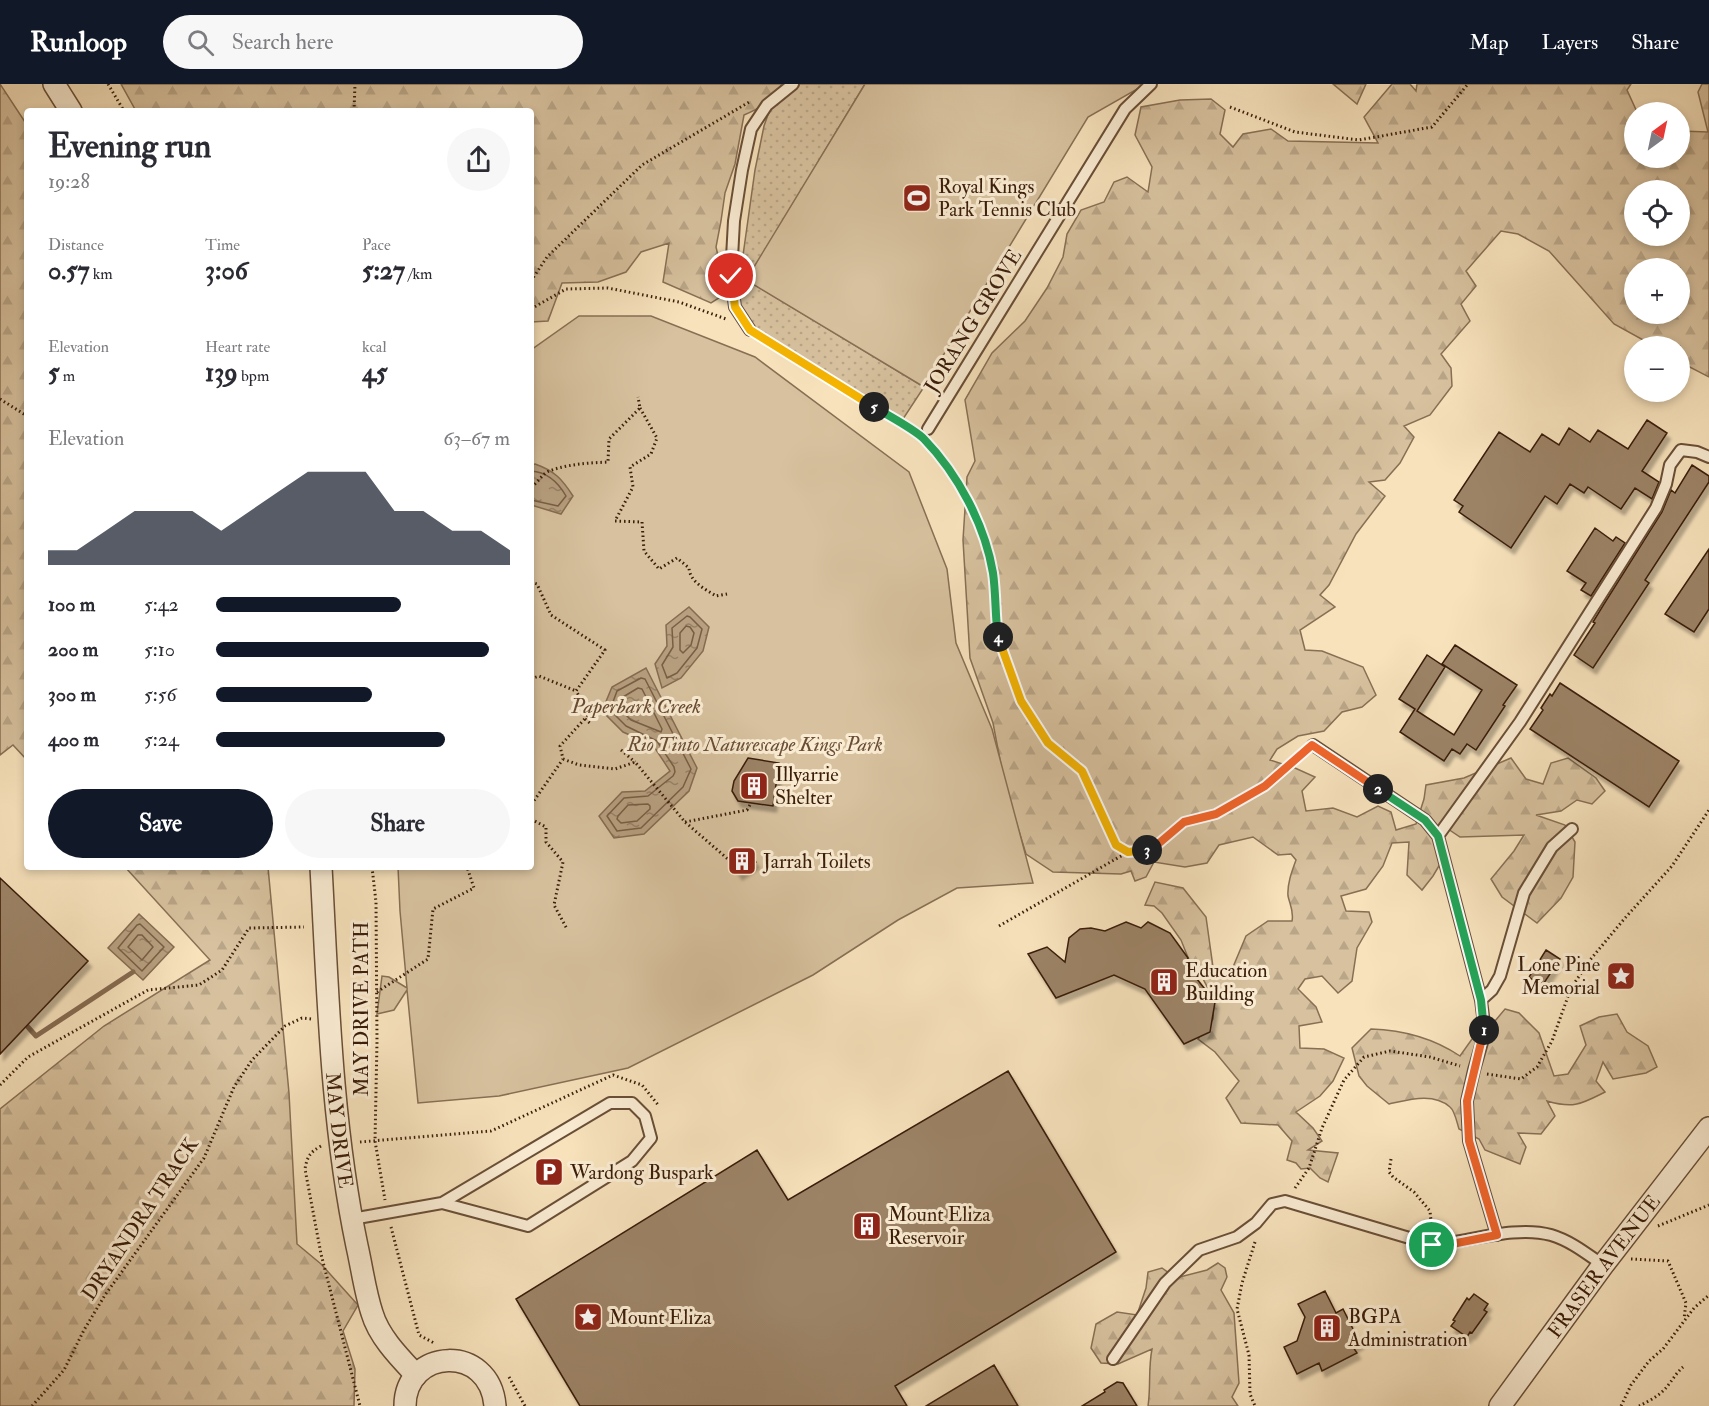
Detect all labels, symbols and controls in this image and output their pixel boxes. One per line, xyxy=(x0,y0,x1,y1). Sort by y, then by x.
search box xyxy=(163,15,583,69)
text: Runloop xyxy=(30,25,127,60)
icon: search xyxy=(184,26,217,59)
text: Search here xyxy=(232,28,334,56)
text: Map xyxy=(1469,29,1509,56)
text: Layers xyxy=(1542,29,1598,56)
text: Share xyxy=(1631,29,1679,56)
north arrow xyxy=(1624,102,1690,168)
map controls xyxy=(1624,102,1690,402)
text: Evening run xyxy=(48,126,211,167)
button: share xyxy=(447,128,510,191)
text: 19:28 xyxy=(48,169,90,194)
place label: Royal Kings Park Tennis Club xyxy=(938,174,1076,222)
button: locate xyxy=(1624,180,1690,246)
sports icon: Royal Kings Park Tennis Club xyxy=(901,182,933,214)
text: Distance xyxy=(48,235,104,255)
text: Time xyxy=(205,235,240,255)
text: Pace xyxy=(362,235,391,255)
street label: JORANG GROVE xyxy=(918,245,1027,398)
pin xyxy=(705,250,756,301)
text: 0.57 xyxy=(48,255,89,287)
text: 3:06 xyxy=(205,255,248,287)
text: 5:27 xyxy=(362,255,405,287)
button: + xyxy=(1624,258,1690,324)
icon: check xyxy=(714,259,747,292)
text: km xyxy=(89,264,113,284)
text: /km xyxy=(405,264,432,284)
button: − xyxy=(1624,336,1690,402)
text: Elevation xyxy=(48,337,109,357)
text: Heart rate xyxy=(205,337,270,357)
text: kcal xyxy=(362,337,387,357)
text: 5 xyxy=(48,357,59,389)
text: 139 xyxy=(205,357,238,389)
text: 45 xyxy=(362,357,387,389)
text: m xyxy=(59,366,75,386)
text: bpm xyxy=(238,366,269,386)
pin: 5 xyxy=(859,392,889,422)
text: 5 xyxy=(870,397,878,417)
text: Elevation xyxy=(48,426,124,451)
text: 63–67 m xyxy=(443,426,510,451)
text: 100 m xyxy=(48,592,95,617)
text: 5:42 xyxy=(144,592,179,617)
pin: 4 xyxy=(983,622,1013,652)
text: 4 xyxy=(994,627,1002,647)
text: 200 m xyxy=(48,637,98,662)
text: 5:10 xyxy=(144,637,175,662)
text: 300 m xyxy=(48,682,96,707)
text: 5:56 xyxy=(144,682,177,707)
water label: Paperbark Creek xyxy=(570,693,701,720)
text: 400 m xyxy=(48,727,99,752)
text: 5:24 xyxy=(144,727,179,752)
park label: Rio Tinto Naturescape Kings Park xyxy=(626,732,883,757)
place label: Illyarrie Shelter xyxy=(775,762,839,810)
building icon: Illyarrie Shelter xyxy=(738,770,770,802)
pin: 2 xyxy=(1363,774,1393,804)
text: 2 xyxy=(1374,779,1382,799)
button: Save xyxy=(48,789,273,858)
button: Share xyxy=(285,789,510,858)
pin: 3 xyxy=(1132,835,1162,865)
text: 3 xyxy=(1144,840,1150,860)
building icon: Jarrah Toilets xyxy=(726,845,758,877)
place label: Jarrah Toilets xyxy=(762,849,871,874)
street label: MAY DRIVE PATH xyxy=(349,922,374,1096)
place label: Lone Pine Memorial xyxy=(1517,952,1600,1000)
place label: Education Building xyxy=(1185,958,1268,1006)
place icon: Lone Pine Memorial xyxy=(1605,960,1637,992)
building icon: Education Building xyxy=(1148,966,1180,998)
pin: 1 xyxy=(1469,1015,1499,1045)
text: 1 xyxy=(1481,1020,1487,1040)
street label: MAY DRIVE xyxy=(321,1071,359,1190)
street label: DRYANDRA TRACK xyxy=(76,1132,204,1305)
parking icon: Wardong Buspark xyxy=(533,1156,565,1188)
place label: Wardong Buspark xyxy=(569,1160,714,1186)
street label: FRASER AVENUE xyxy=(1542,1190,1665,1343)
place label: Mount Eliza Reservoir xyxy=(888,1202,991,1250)
building icon: Mount Eliza Reservoir xyxy=(851,1210,883,1242)
pin xyxy=(1406,1219,1457,1270)
icon: arrive xyxy=(1415,1228,1448,1261)
place icon: Mount Eliza xyxy=(572,1301,604,1333)
place label: BGPA Administration xyxy=(1347,1304,1468,1352)
place label: Mount Eliza xyxy=(609,1305,712,1330)
building icon: BGPA Administration xyxy=(1311,1312,1343,1344)

